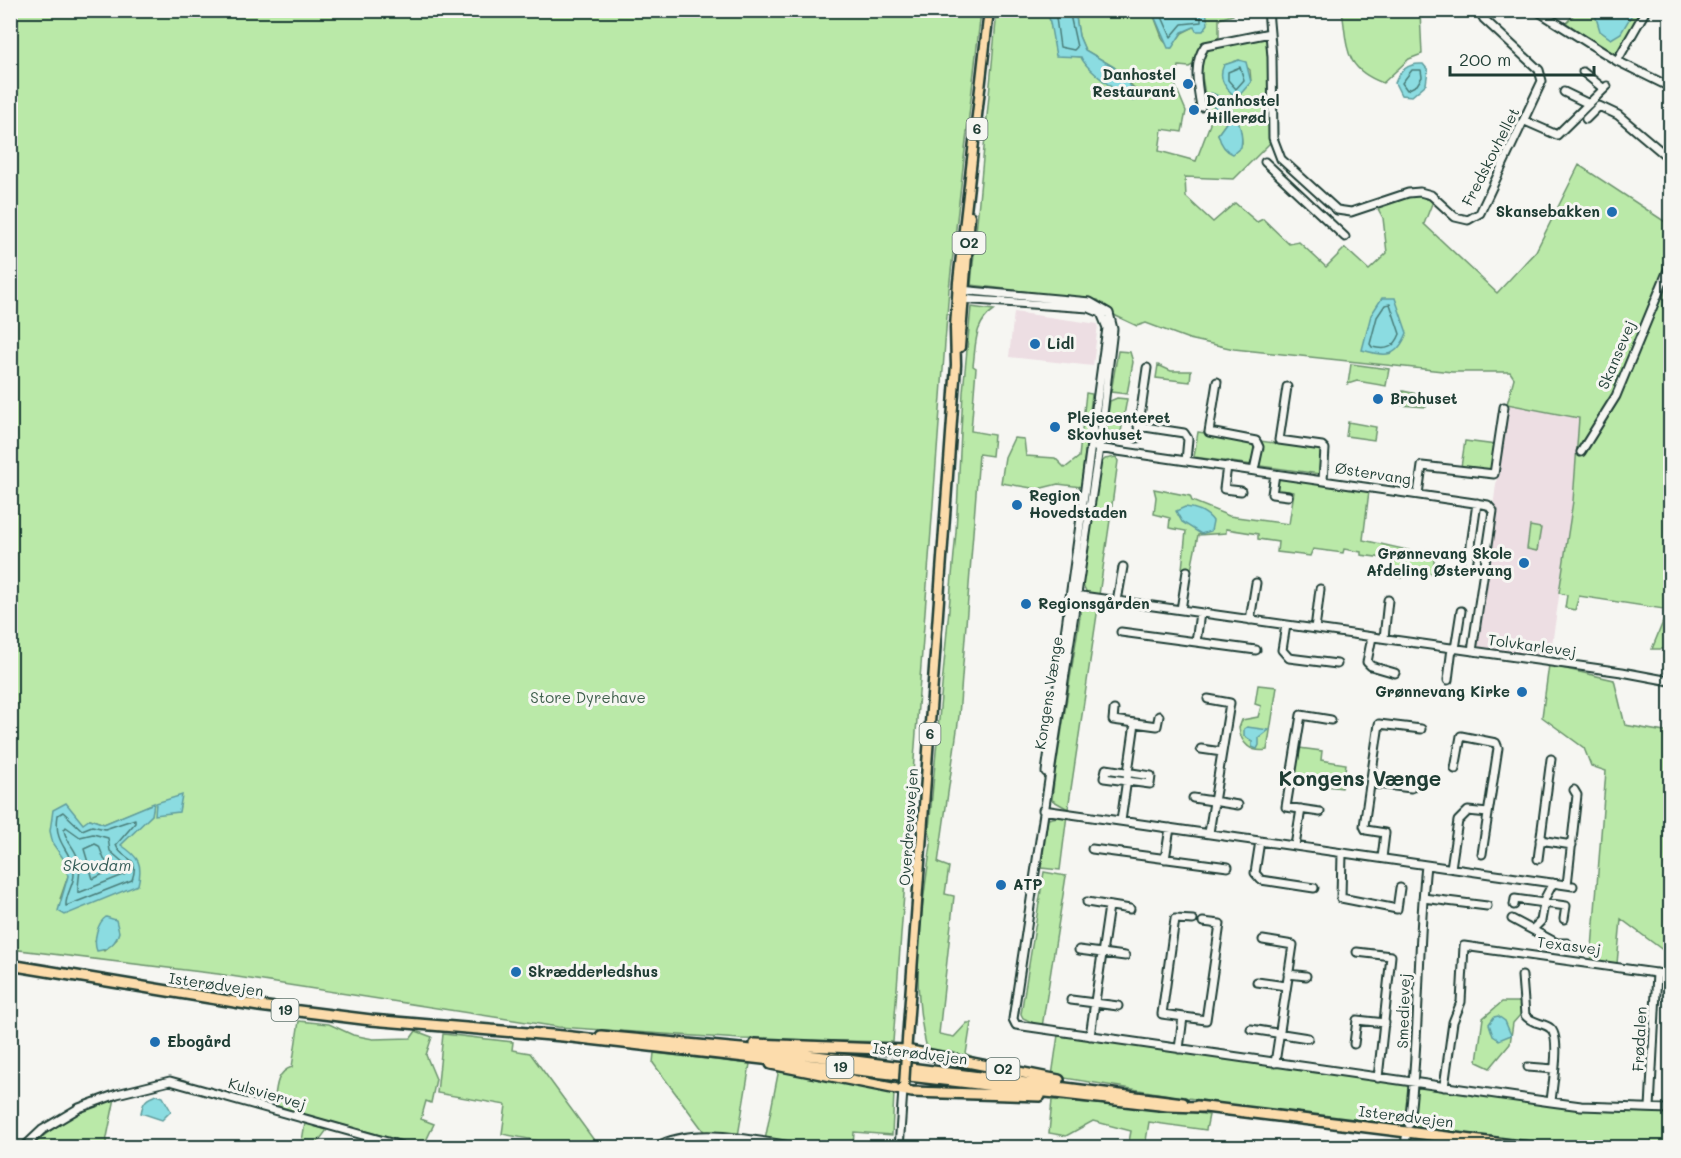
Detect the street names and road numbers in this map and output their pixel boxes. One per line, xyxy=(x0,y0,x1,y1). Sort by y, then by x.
street label: Fredskovhellet xyxy=(1457,104,1524,209)
road number: 6 xyxy=(966,118,988,140)
road number: O2 xyxy=(952,232,986,254)
street label: Skansevej xyxy=(1593,317,1640,392)
street label: Østervang xyxy=(1334,457,1413,489)
street label: Tolvkarlevej xyxy=(1487,629,1578,661)
street label: Kongens Vænge xyxy=(1029,635,1067,751)
road number: 6 xyxy=(920,723,940,745)
street label: Overdrevsvejen xyxy=(894,767,922,887)
street label: Texasvej xyxy=(1536,931,1602,959)
street label: Isterødvejen xyxy=(167,967,265,1001)
street label: Smedievej xyxy=(1392,973,1414,1049)
road number: 19 xyxy=(272,999,298,1021)
street label: Frødalen xyxy=(1627,1006,1651,1072)
street label: Isterødvejen xyxy=(871,1037,969,1069)
road number: 19 xyxy=(826,1056,854,1078)
road number: O2 xyxy=(986,1058,1020,1080)
street label: Kulsviervej xyxy=(226,1072,308,1114)
street label: Isterødvejen xyxy=(1357,1100,1455,1132)

